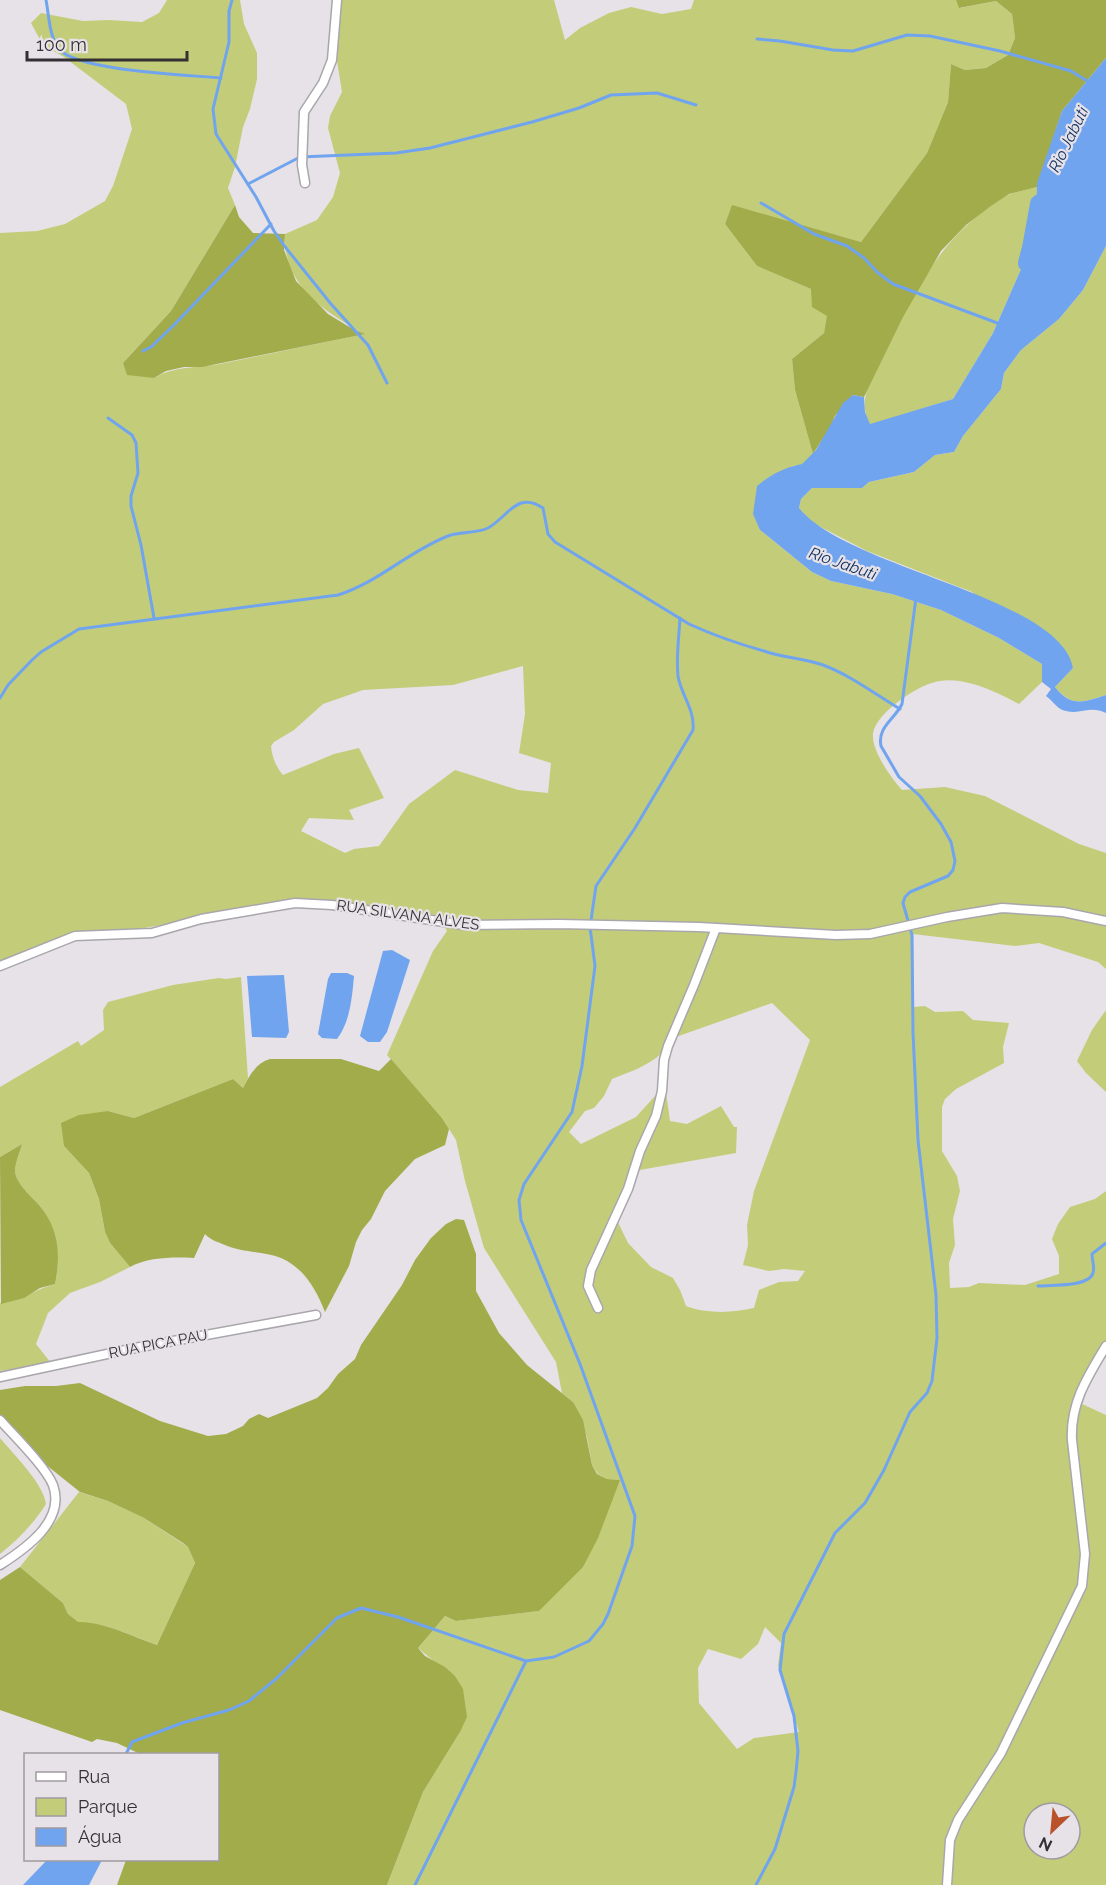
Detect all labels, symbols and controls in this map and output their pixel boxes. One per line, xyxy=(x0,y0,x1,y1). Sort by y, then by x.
scale bar xyxy=(27,24,188,62)
text: 100 m xyxy=(36,34,87,55)
water label: Rio Jabuti xyxy=(1045,103,1093,175)
water label: Rio Jabuti xyxy=(807,543,880,584)
street label: RUA SILVANA ALVES xyxy=(335,896,481,934)
street label: RUA PICA PAU xyxy=(107,1326,209,1362)
legend xyxy=(24,1753,219,1861)
text: Rua xyxy=(78,1766,110,1787)
text: Parque xyxy=(78,1796,138,1817)
north arrow xyxy=(1022,1801,1082,1861)
text: Água xyxy=(78,1825,122,1847)
text: N xyxy=(1036,1833,1055,1855)

